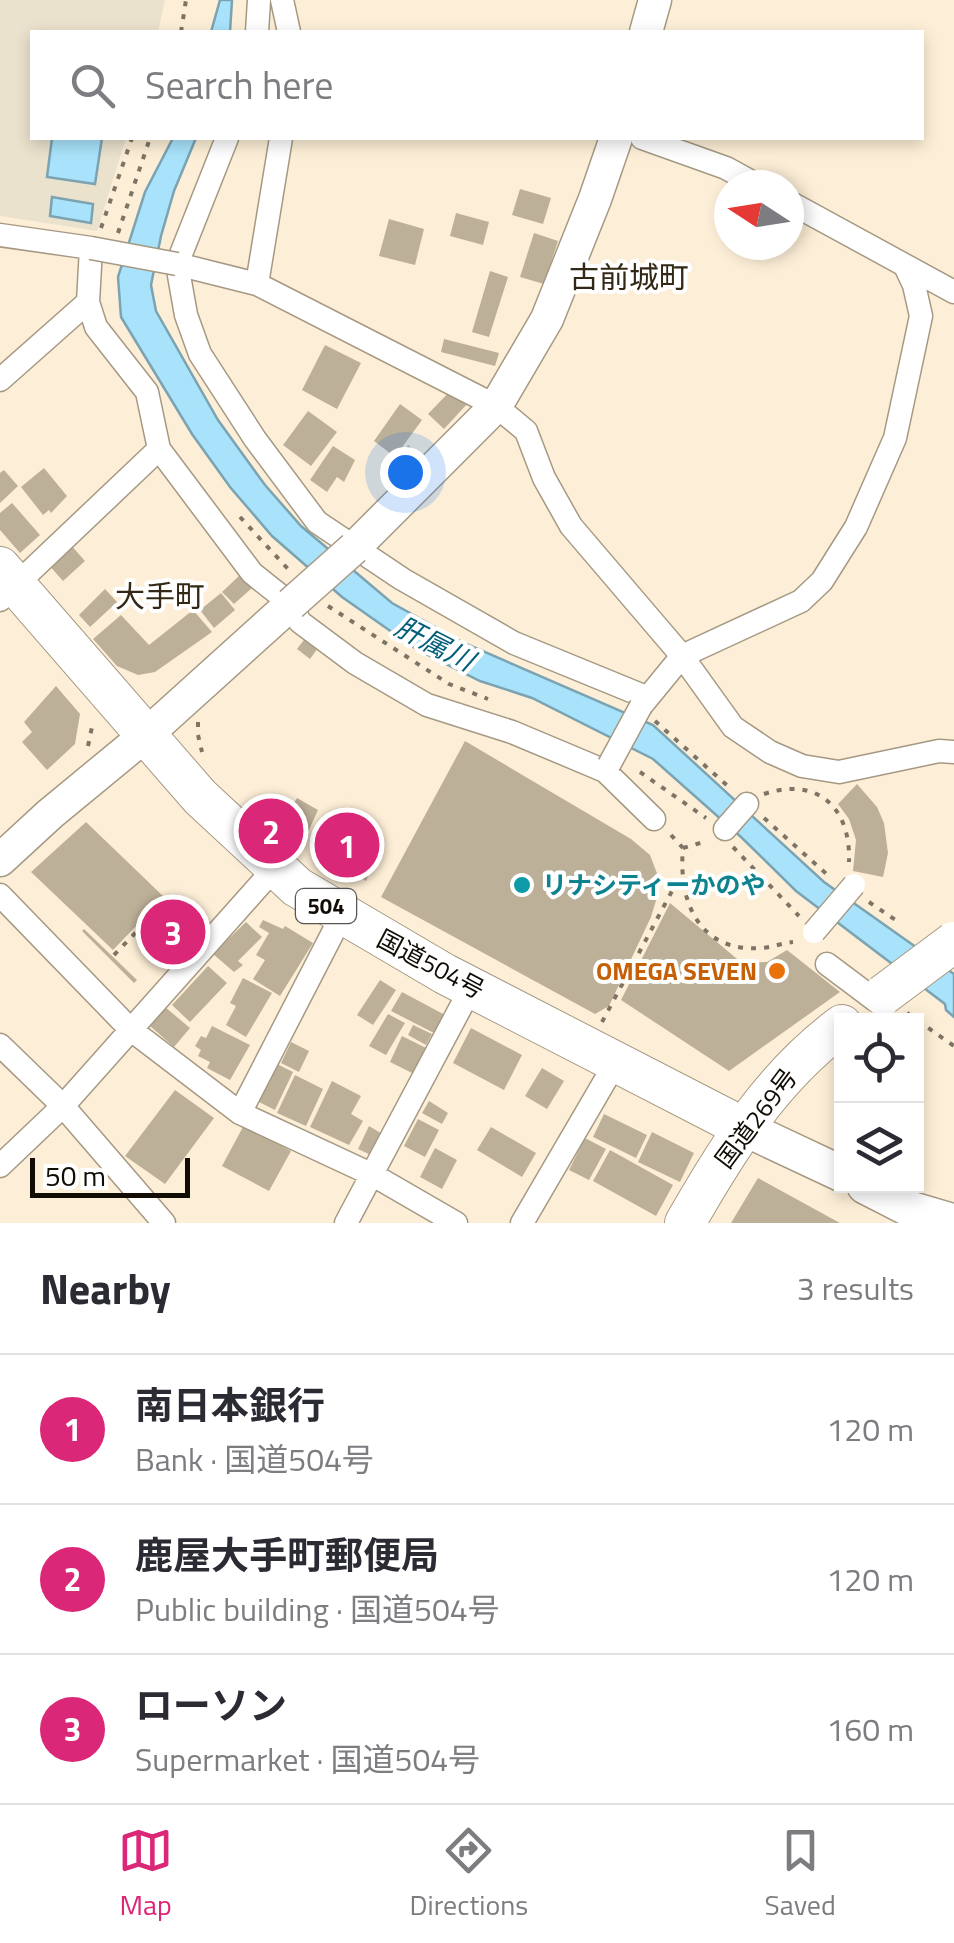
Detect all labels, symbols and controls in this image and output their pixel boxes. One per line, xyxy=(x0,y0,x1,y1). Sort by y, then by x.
search box xyxy=(30,30,924,140)
text: Search here xyxy=(145,56,333,114)
icon: search xyxy=(65,58,120,113)
north arrow xyxy=(714,170,804,260)
district label: 古前城町 xyxy=(569,254,689,300)
your location xyxy=(380,447,431,498)
district label: 大手町 xyxy=(115,573,205,619)
water label: 肝属川 xyxy=(388,605,485,683)
pin: 2 xyxy=(238,794,304,868)
pin: 1 xyxy=(314,808,380,882)
place label: リナシティーかのや xyxy=(542,866,766,904)
marker: リナシティーかのや xyxy=(511,874,533,896)
road number: 504 xyxy=(296,889,356,923)
pin: 3 xyxy=(140,894,206,970)
street label: 国道504号 xyxy=(370,920,492,1008)
place label: OMEGA SEVEN xyxy=(596,952,757,990)
marker: OMEGA SEVEN xyxy=(766,960,788,982)
map controls xyxy=(834,1013,924,1193)
button: locate xyxy=(834,1013,924,1103)
street label: 国道269号 xyxy=(706,1060,806,1176)
button: layers xyxy=(834,1103,924,1193)
scale bar xyxy=(30,1153,190,1198)
text: 50 m xyxy=(45,1154,106,1197)
text: Nearby xyxy=(40,1256,171,1320)
text: 3 results xyxy=(797,1264,914,1312)
text: 南日本銀行 xyxy=(135,1376,325,1434)
text: 1 xyxy=(64,1405,81,1453)
text: 120 m xyxy=(826,1405,914,1453)
text: Bank · 国道504号 xyxy=(135,1435,374,1483)
text: 鹿屋大手町郵便局 xyxy=(135,1526,439,1584)
text: 2 xyxy=(64,1555,81,1603)
text: 120 m xyxy=(826,1555,914,1603)
text: Public building · 国道504号 xyxy=(135,1585,500,1633)
text: ローソン xyxy=(135,1676,287,1734)
text: 3 xyxy=(64,1705,81,1753)
text: 160 m xyxy=(826,1705,914,1753)
text: Supermarket · 国道504号 xyxy=(135,1735,480,1783)
tab: Map xyxy=(118,1823,173,1926)
tab: Directions xyxy=(409,1823,528,1926)
tab: Saved xyxy=(765,1823,836,1926)

